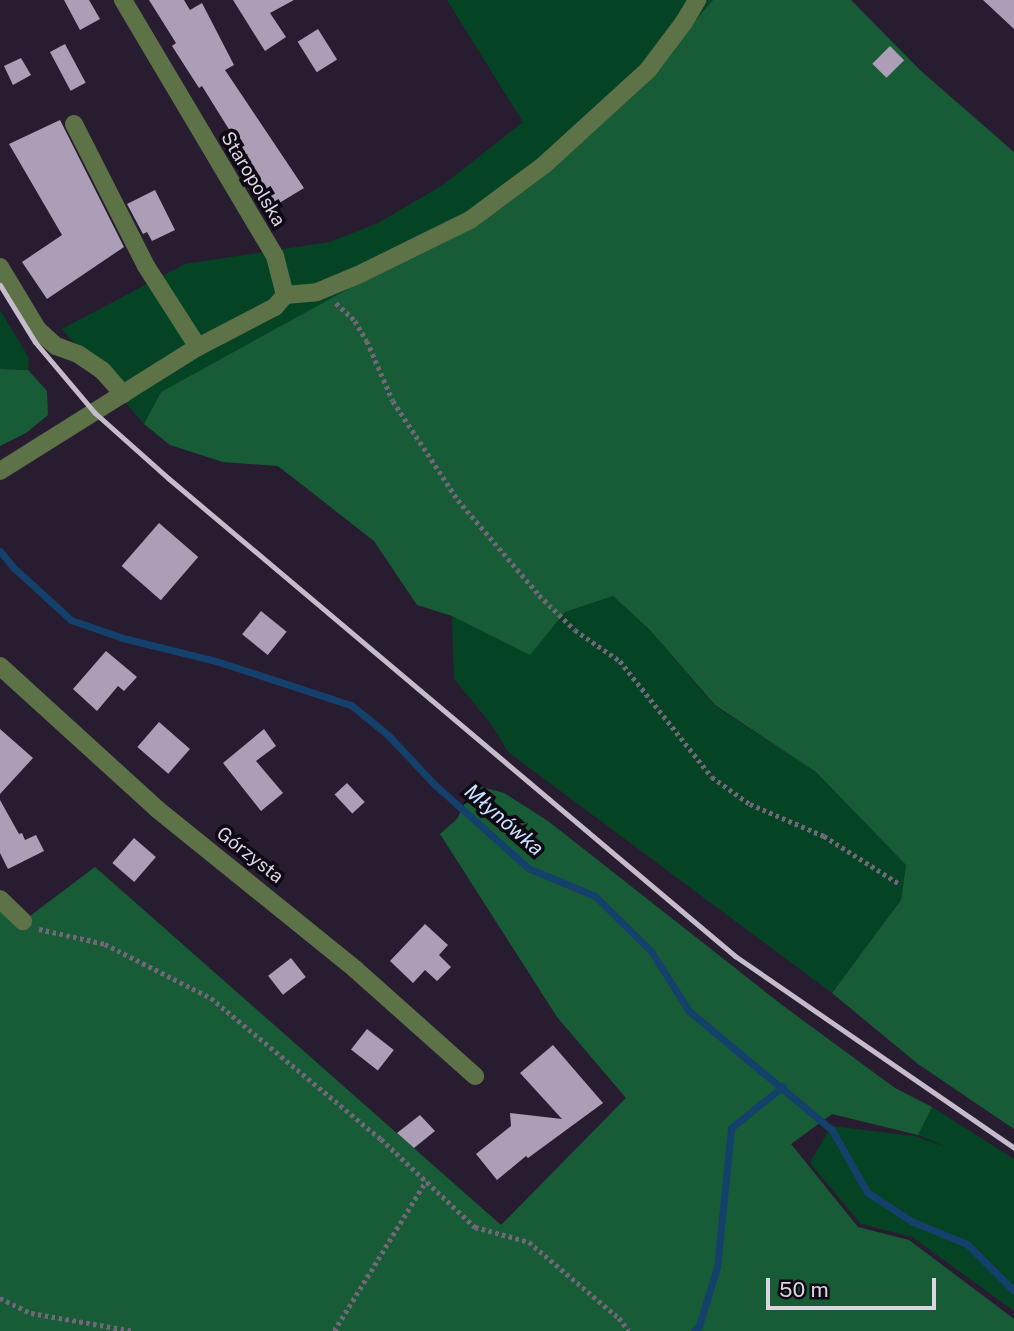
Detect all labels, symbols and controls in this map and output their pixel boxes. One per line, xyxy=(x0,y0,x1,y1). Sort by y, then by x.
street label: Staropolska xyxy=(216,128,290,230)
water label: Młynówka xyxy=(459,779,549,861)
street label: Górzysta xyxy=(212,822,288,888)
scale bar xyxy=(769,1264,939,1308)
text: 50 m xyxy=(779,1277,829,1302)

